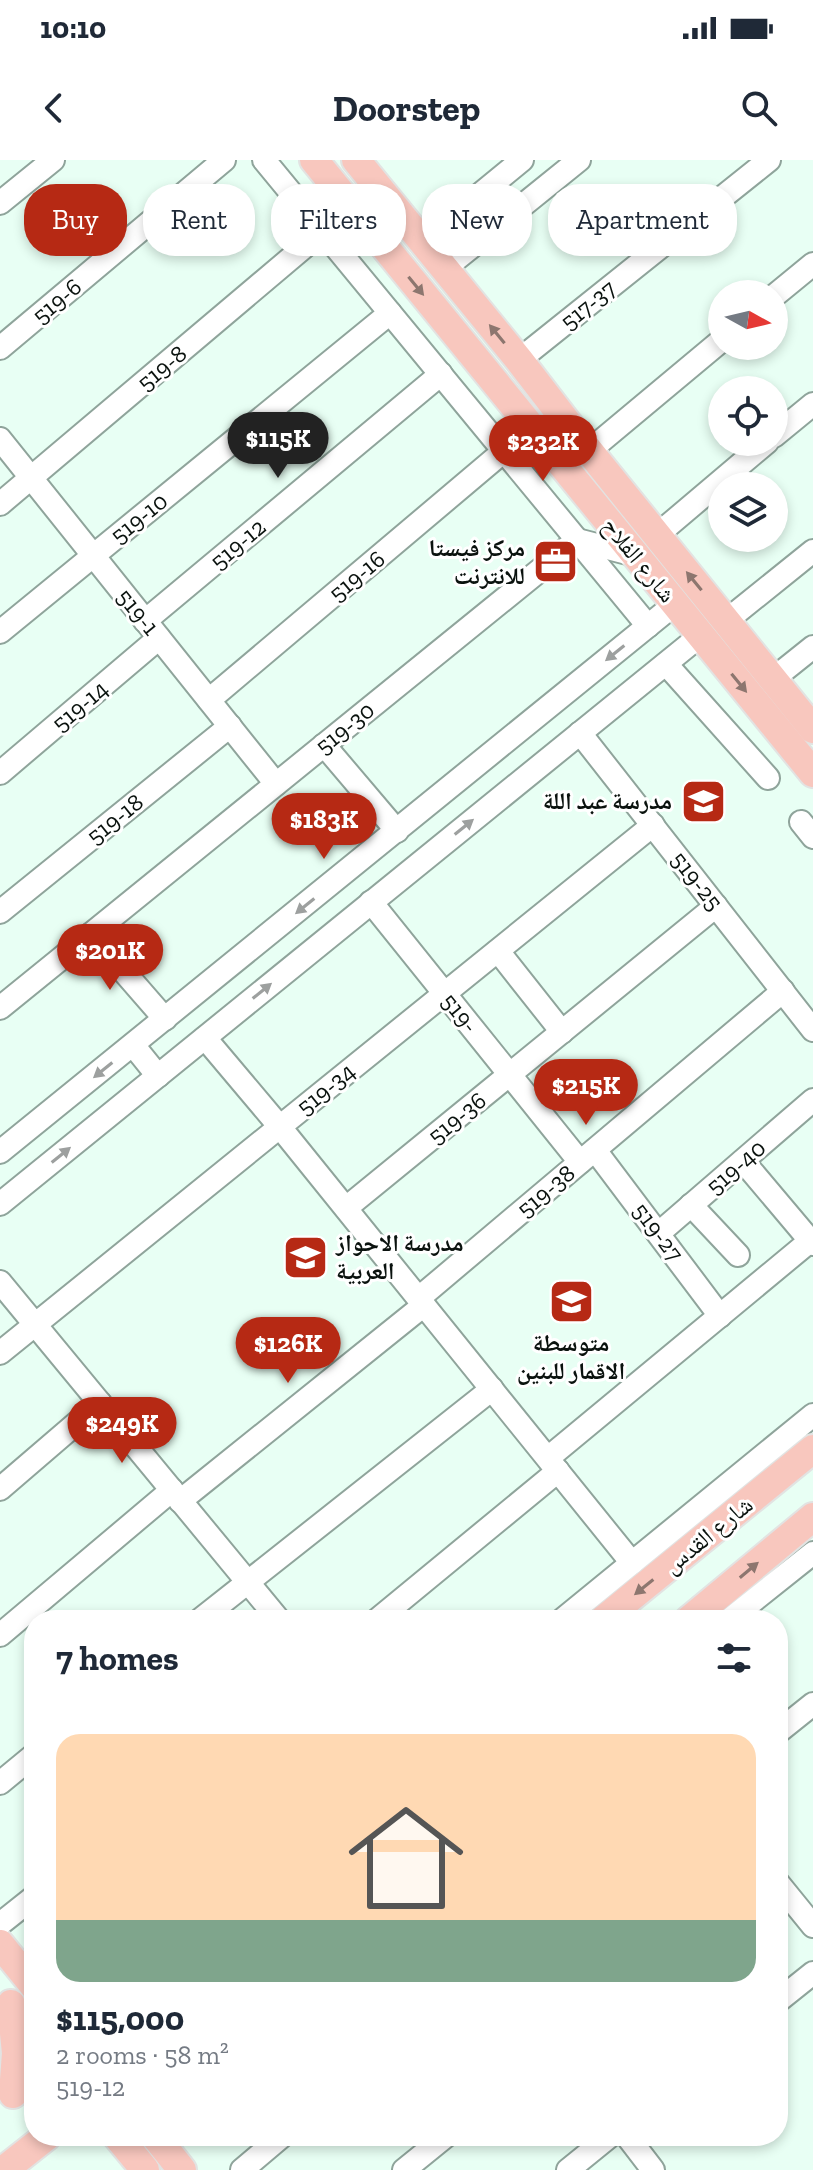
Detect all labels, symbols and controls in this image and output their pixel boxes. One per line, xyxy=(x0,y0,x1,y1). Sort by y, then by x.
text: 10:10 xyxy=(40,10,106,46)
icon: back xyxy=(32,86,76,130)
icon: search xyxy=(737,86,781,130)
text: Doorstep xyxy=(333,87,480,130)
chip: Buy xyxy=(24,184,127,256)
chip: Rent xyxy=(143,184,255,256)
chip: Filters xyxy=(271,184,406,256)
chip: New xyxy=(422,184,532,256)
chip: Apartment xyxy=(548,184,737,256)
street label: 519-6 xyxy=(26,272,87,330)
street label: 517-37 xyxy=(554,274,621,336)
one-way arrow xyxy=(407,276,424,296)
north arrow xyxy=(708,280,788,360)
map controls xyxy=(708,280,788,552)
one-way arrow xyxy=(489,323,506,344)
street label: 519-8 xyxy=(131,339,192,397)
button: locate xyxy=(708,376,788,456)
pin: $115K xyxy=(222,412,334,480)
pin: $232K xyxy=(487,415,599,483)
text: $115K xyxy=(246,422,310,454)
text: $232K xyxy=(507,425,579,457)
button: layers xyxy=(708,472,788,552)
street label: 519-10 xyxy=(104,486,173,549)
street label: شارع الفلاح xyxy=(596,511,682,609)
street label: 519-12 xyxy=(204,512,271,575)
place label: مركز فيستا للانترنت xyxy=(428,533,525,590)
office icon: مركز فيستا للانترنت xyxy=(532,538,580,586)
street label: 519-16 xyxy=(323,544,391,607)
one-way arrow xyxy=(686,571,703,591)
street label: 519-1 xyxy=(111,583,166,641)
one-way arrow xyxy=(605,644,625,661)
one-way arrow xyxy=(731,673,747,693)
street label: 519-14 xyxy=(46,674,114,737)
street label: 519-30 xyxy=(309,695,380,760)
school or university icon: مدرسة عبد اللة xyxy=(679,777,727,825)
place label: مدرسة عبد اللة xyxy=(543,786,672,815)
street label: 519-18 xyxy=(81,787,149,850)
pin: $183K xyxy=(268,793,380,861)
text: $183K xyxy=(290,803,358,835)
one-way arrow xyxy=(454,819,474,835)
street label: 519-25 xyxy=(665,845,729,916)
one-way arrow xyxy=(295,897,315,914)
pin: $201K xyxy=(54,924,166,992)
text: $201K xyxy=(75,934,145,966)
one-way arrow xyxy=(252,983,272,1000)
street label: 519- xyxy=(436,987,485,1038)
street label: 519-34 xyxy=(291,1056,361,1121)
pin: $215K xyxy=(530,1059,642,1127)
one-way arrow xyxy=(93,1061,113,1077)
text: $215K xyxy=(552,1069,620,1101)
street label: 519-36 xyxy=(422,1085,492,1150)
street label: 519-40 xyxy=(700,1133,771,1200)
one-way arrow xyxy=(50,1147,70,1164)
street label: 519-38 xyxy=(511,1158,581,1223)
street label: 519-27 xyxy=(627,1197,690,1267)
place label: مدرسة الاحواز العربية xyxy=(335,1228,464,1285)
school or university icon: مدرسة الاحواز العربية xyxy=(281,1233,329,1281)
school or university icon: متوسطة الاقمار للبنين xyxy=(547,1277,595,1325)
pin: $126K xyxy=(232,1317,344,1385)
text: $126K xyxy=(254,1327,322,1359)
place label: متوسطة الاقمار للبنين xyxy=(517,1328,625,1385)
pin: $249K xyxy=(66,1397,178,1465)
text: $249K xyxy=(86,1407,158,1439)
street label: شارع القدس xyxy=(657,1490,759,1580)
one-way arrow xyxy=(739,1562,759,1579)
one-way arrow xyxy=(634,1578,654,1595)
icon: filters xyxy=(712,1636,756,1680)
text: 7 homes xyxy=(56,1638,179,1679)
icon: home xyxy=(334,1786,478,1930)
text: $115,000 xyxy=(56,1998,184,2039)
text: 2 rooms · 58 m² xyxy=(56,2039,229,2071)
text: 519-12 xyxy=(56,2071,125,2103)

